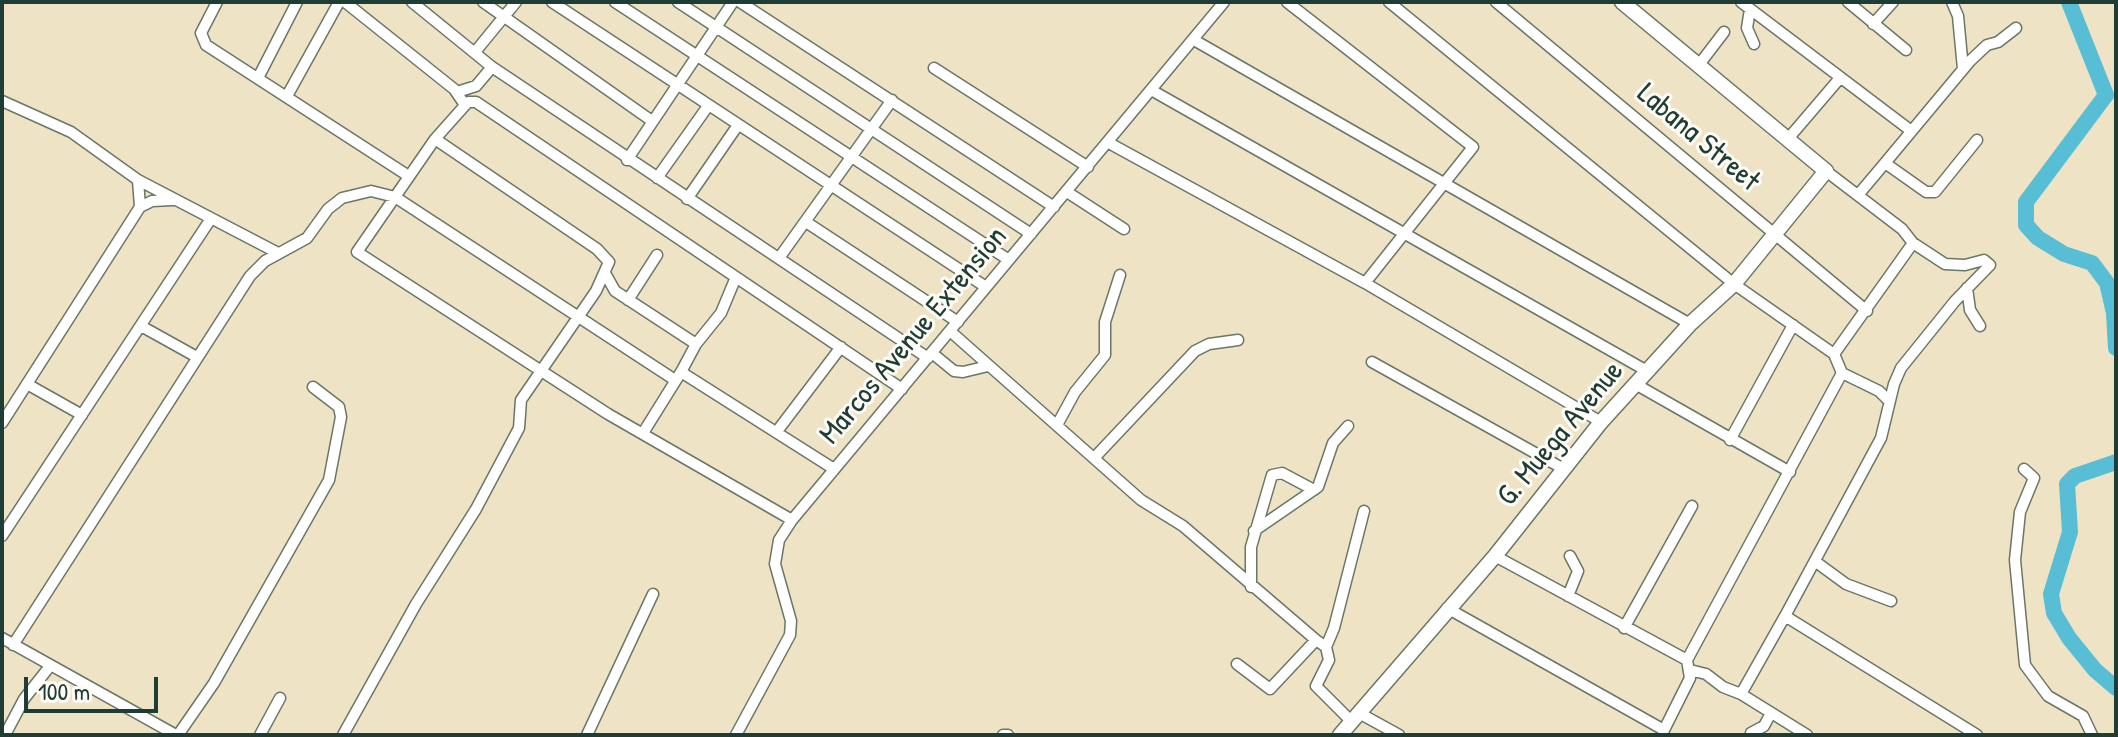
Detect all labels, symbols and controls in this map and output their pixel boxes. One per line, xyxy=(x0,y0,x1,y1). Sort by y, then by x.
street label: Labana Street xyxy=(1629,76,1767,200)
street label: Marcos Avenue Extension xyxy=(813,220,1015,452)
street label: G. Muega Avenue xyxy=(1490,354,1632,514)
scale bar xyxy=(28,661,162,711)
text: 100 m xyxy=(38,675,90,707)

